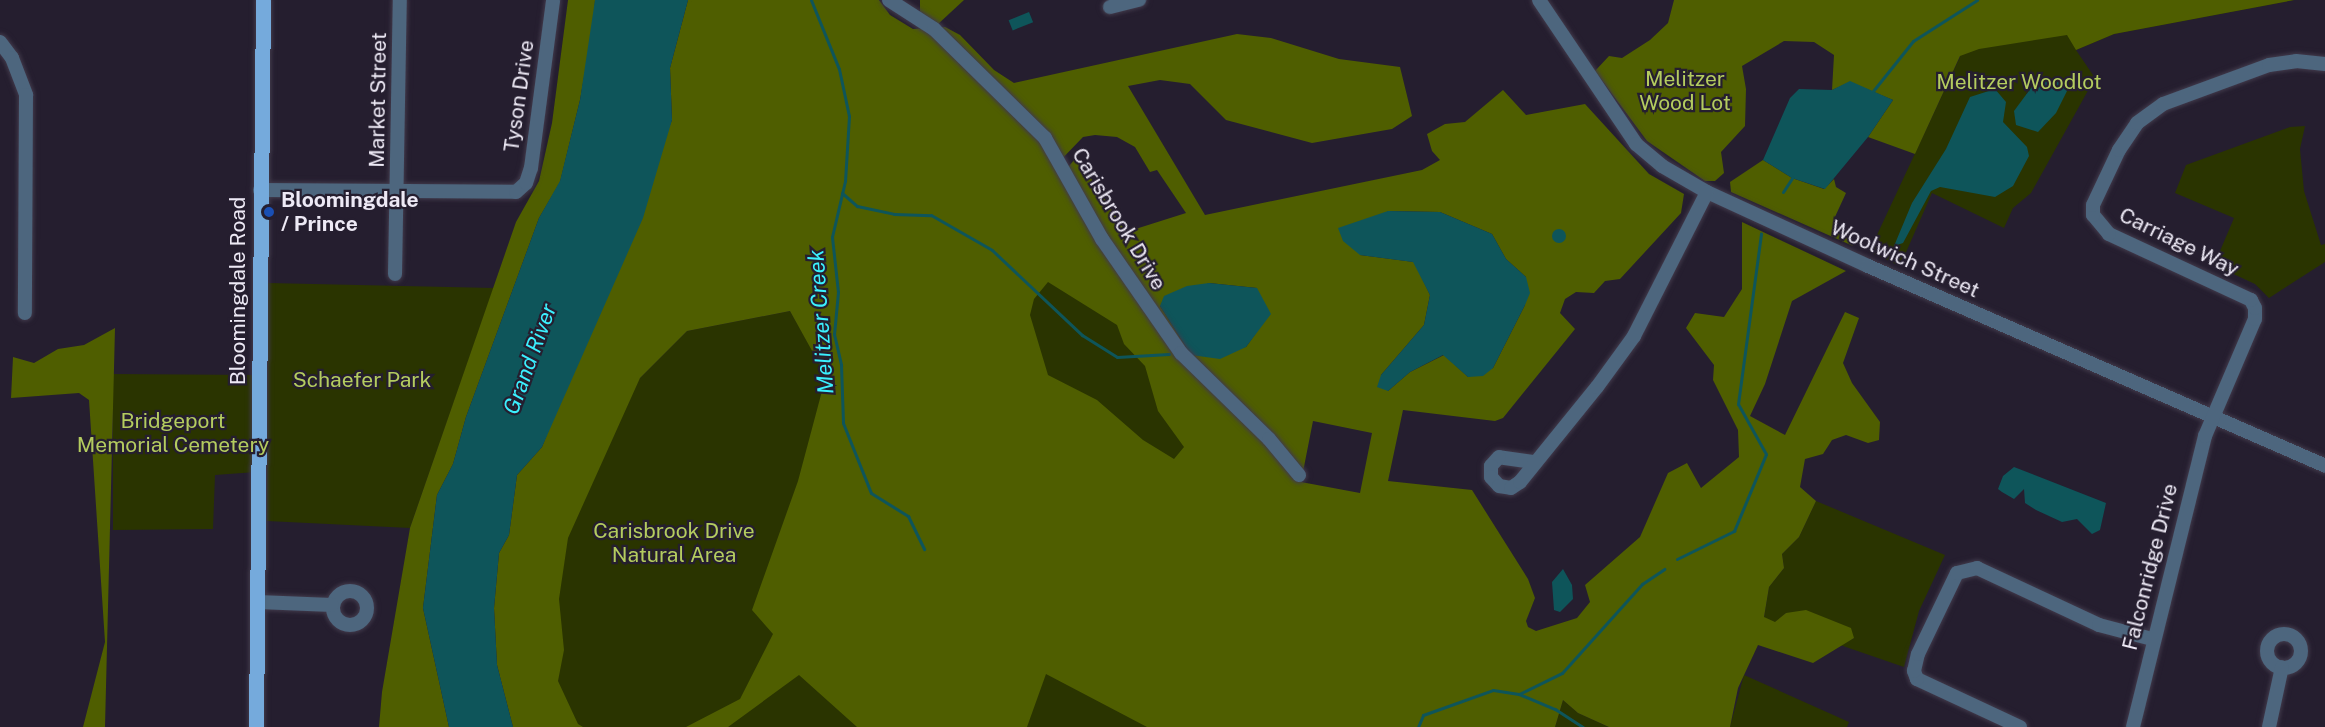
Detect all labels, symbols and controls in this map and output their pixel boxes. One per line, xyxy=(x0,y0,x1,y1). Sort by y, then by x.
street label: Market Street xyxy=(364,32,392,168)
street label: Tyson Drive xyxy=(499,39,539,153)
park label: Melitzer Wood Lot xyxy=(1639,66,1731,116)
park label: Melitzer Woodlot xyxy=(1936,69,2102,95)
street label: Carisbrook Drive xyxy=(1067,143,1171,295)
place label: Bloomingdale / Prince xyxy=(281,187,419,237)
street label: Bloomingdale Road xyxy=(225,197,251,385)
street label: Carriage Way xyxy=(2115,202,2243,282)
marker: Bloomingdale / Prince xyxy=(262,205,276,219)
street label: Woolwich Street xyxy=(1827,215,1983,303)
water label: Melitzer Creek xyxy=(803,249,839,395)
water label: Grand River xyxy=(498,300,562,418)
park label: Schaefer Park xyxy=(293,367,431,393)
park label: Bridgeport Memorial Cemetery xyxy=(77,408,269,458)
street label: Falconridge Drive xyxy=(2117,481,2183,653)
park label: Carisbrook Drive Natural Area xyxy=(593,518,755,568)

